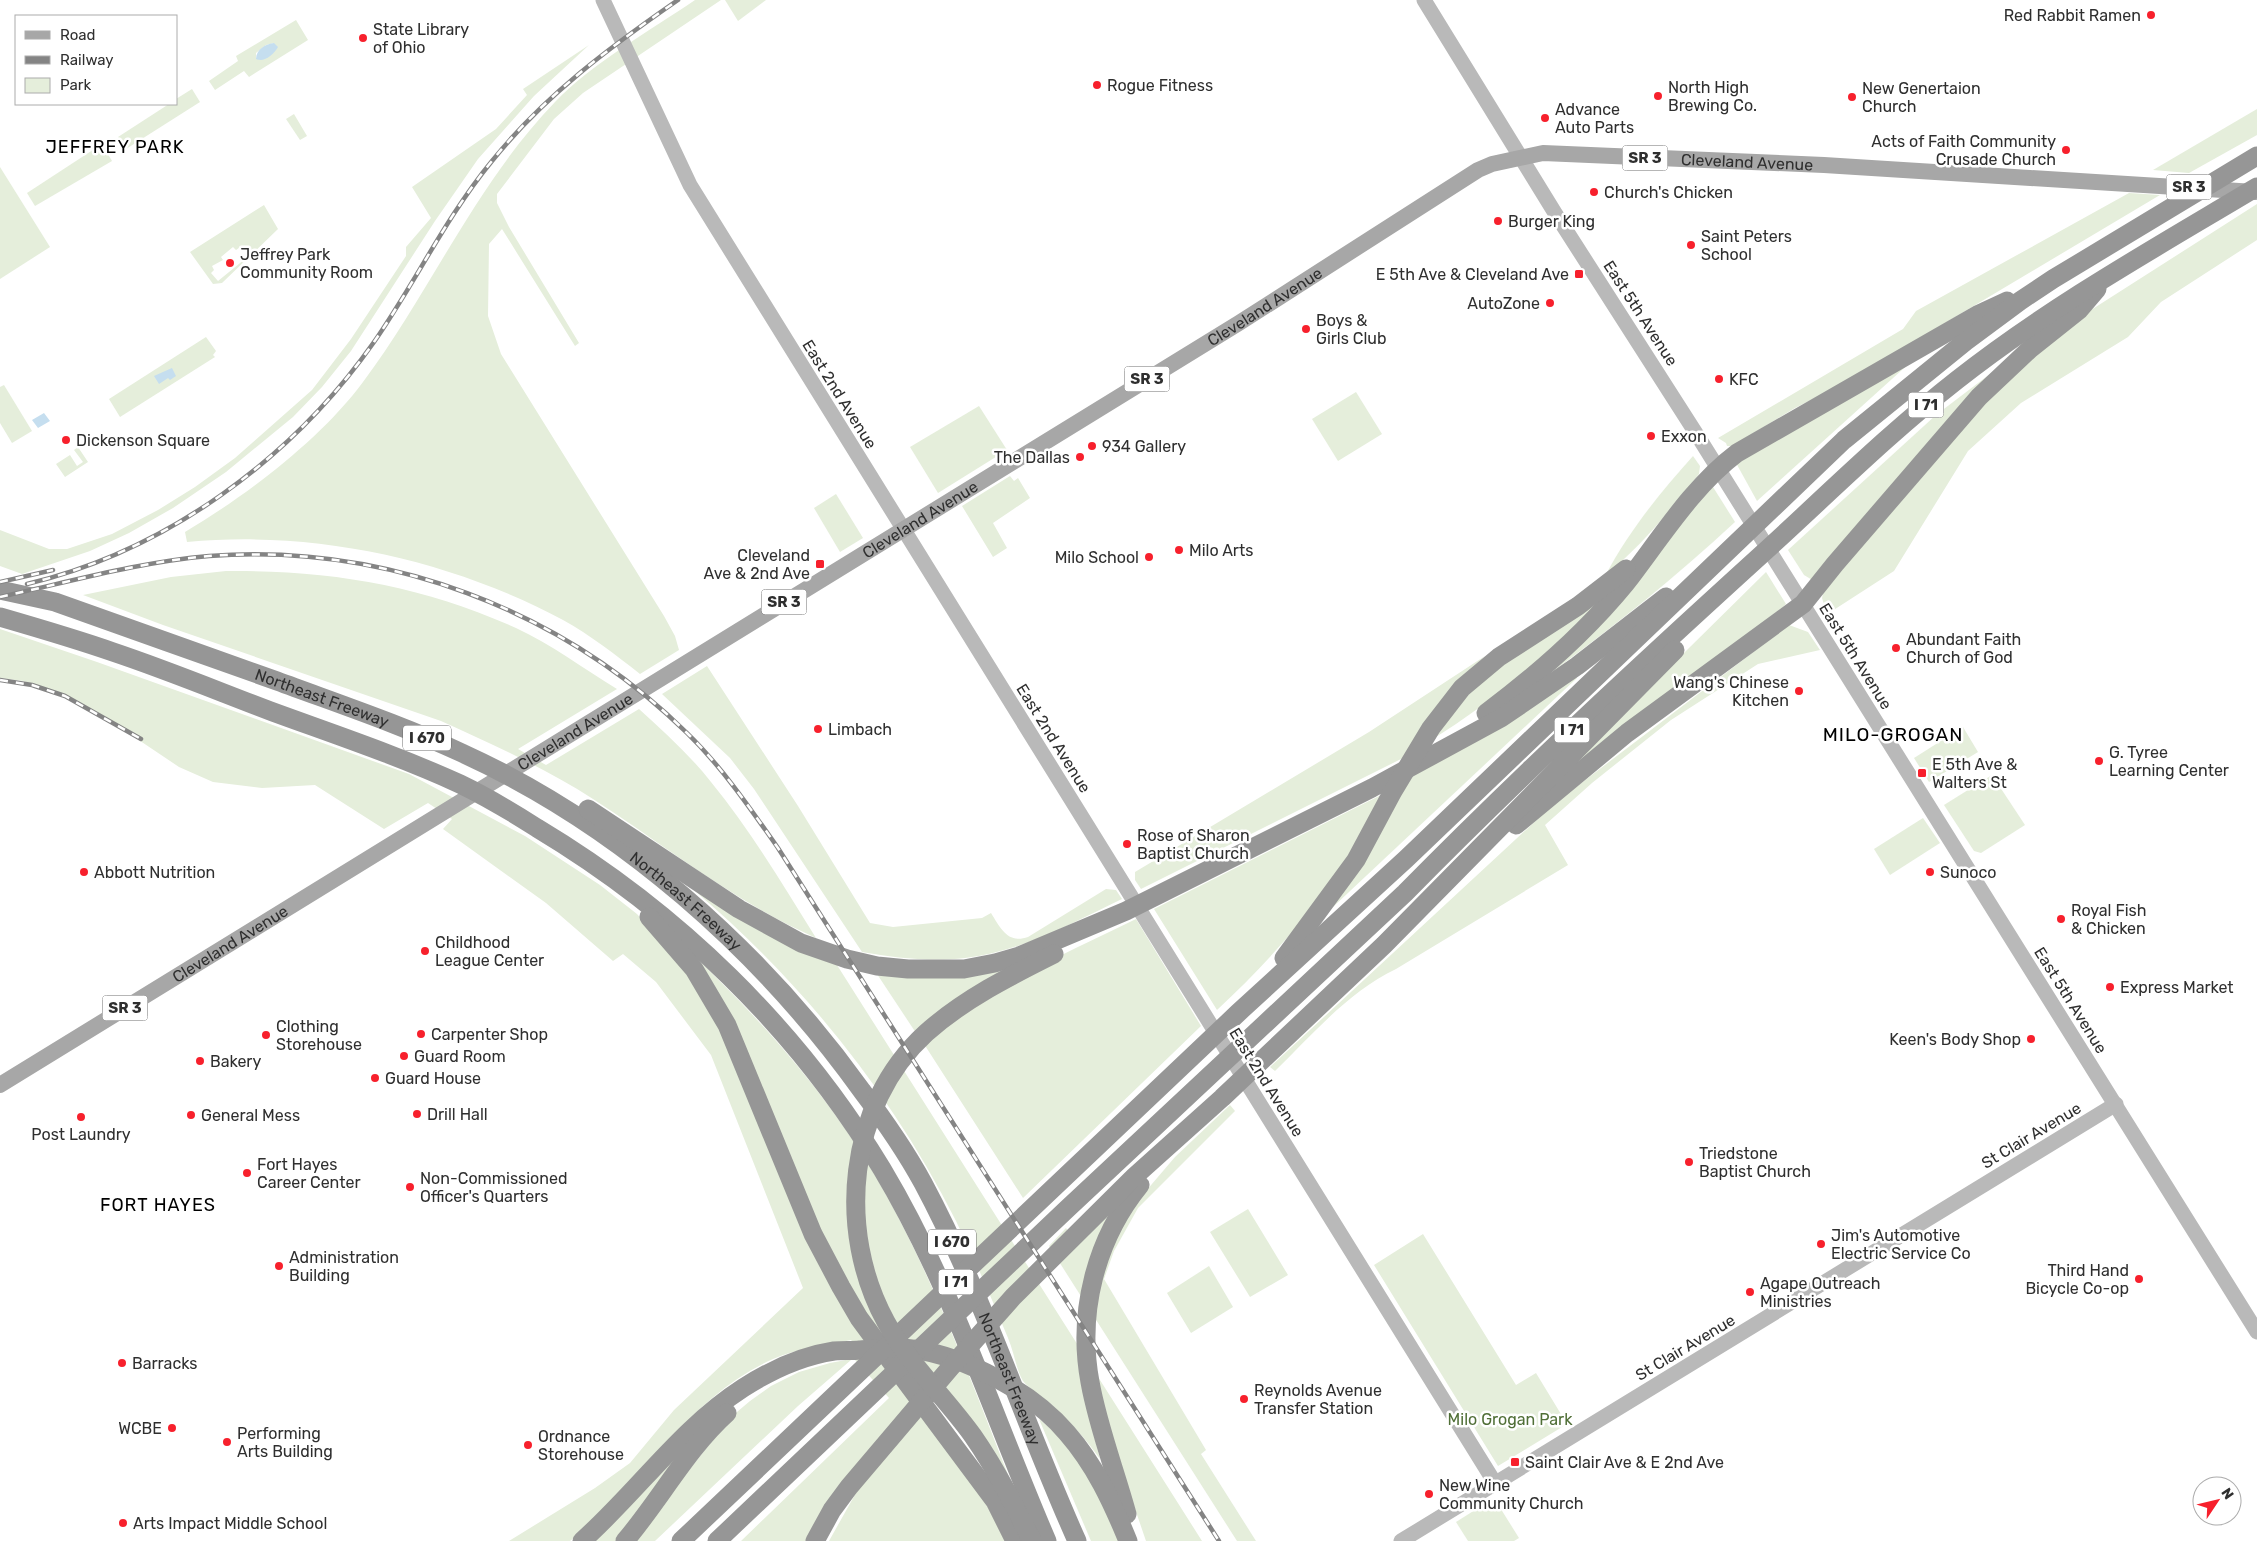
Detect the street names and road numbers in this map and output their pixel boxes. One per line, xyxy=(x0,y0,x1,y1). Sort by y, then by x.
road number: SR 3 xyxy=(1622,146,1668,170)
street label: Cleveland Avenue xyxy=(1681,150,1814,175)
road number: SR 3 xyxy=(2166,174,2212,200)
street label: East 5th Avenue xyxy=(1599,257,1682,370)
street label: Cleveland Avenue xyxy=(1204,263,1326,350)
street label: East 2nd Avenue xyxy=(798,336,881,452)
road number: SR 3 xyxy=(1124,366,1170,392)
road number: I 71 xyxy=(1908,392,1944,418)
street label: Cleveland Avenue xyxy=(859,477,982,562)
road number: SR 3 xyxy=(762,590,806,614)
street label: East 5th Avenue xyxy=(1815,600,1896,713)
street label: Northeast Freeway xyxy=(252,665,392,731)
street label: East 2nd Avenue xyxy=(1012,680,1095,796)
street label: Cleveland Avenue xyxy=(514,689,637,775)
road number: I 71 xyxy=(1554,718,1590,742)
road number: I 670 xyxy=(403,726,451,750)
street label: Northeast Freeway xyxy=(626,848,746,955)
street label: Cleveland Avenue xyxy=(169,901,292,987)
street label: East 5th Avenue xyxy=(2030,944,2111,1057)
road number: SR 3 xyxy=(102,996,148,1020)
street label: East 2nd Avenue xyxy=(1225,1024,1308,1140)
street label: St Clair Avenue xyxy=(1978,1098,2084,1173)
road number: I 670 xyxy=(928,1230,976,1254)
road number: I 71 xyxy=(938,1270,974,1294)
street label: Northeast Freeway xyxy=(975,1310,1045,1448)
street label: St Clair Avenue xyxy=(1632,1310,1738,1385)

